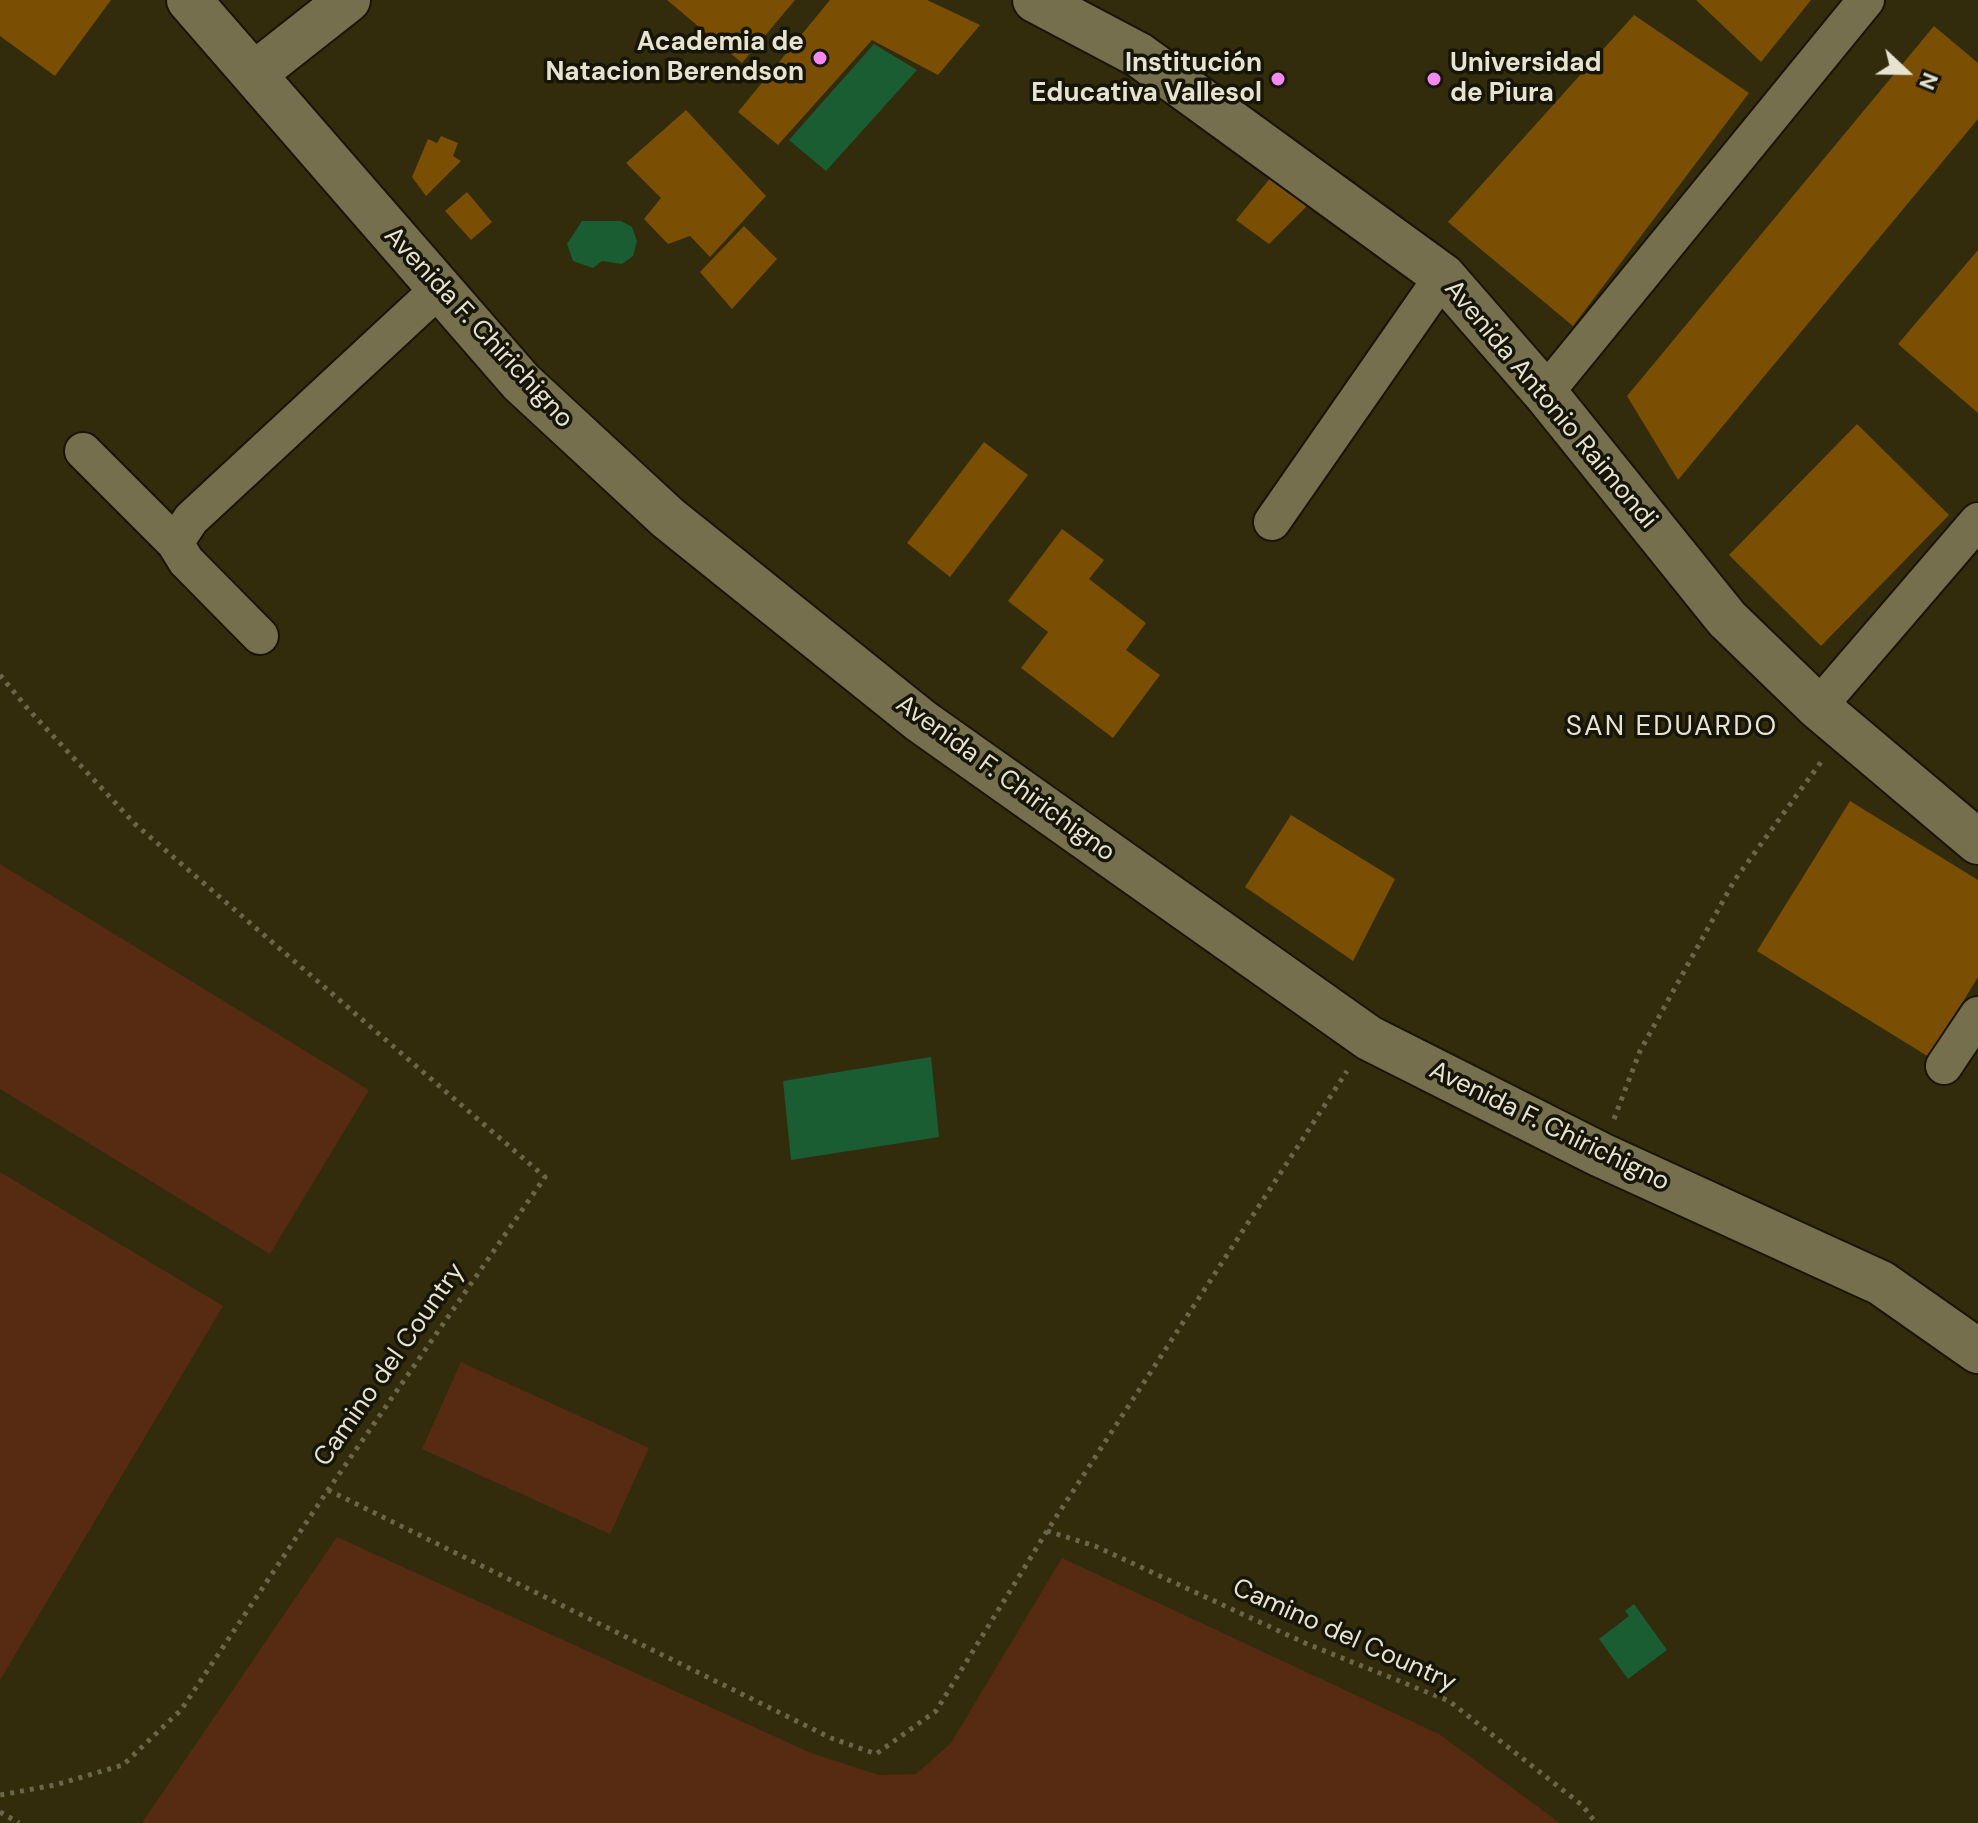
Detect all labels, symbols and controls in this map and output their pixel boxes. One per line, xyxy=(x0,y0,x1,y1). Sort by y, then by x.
place label: Academia de Natacion Berendson xyxy=(545,27,804,88)
north arrow xyxy=(1866,32,1946,112)
place label: Institución Educativa Vallesol xyxy=(1031,48,1262,110)
place label: Universidad de Piura xyxy=(1450,48,1602,110)
marker: Academia de Natacion Berendson xyxy=(811,49,829,67)
text: N xyxy=(1912,68,1945,94)
marker: Institución Educativa Vallesol xyxy=(1269,70,1287,88)
marker: Universidad de Piura xyxy=(1425,70,1443,88)
street label: Avenida F. Chirichigno xyxy=(377,221,579,435)
street label: Avenida Antonio Raimondi xyxy=(1437,274,1663,536)
street label: Avenida F. Chirichigno xyxy=(889,689,1121,869)
district label: SAN EDUARDO xyxy=(1566,711,1778,745)
street label: Avenida F. Chirichigno xyxy=(1424,1055,1674,1199)
street label: Camino del Country xyxy=(308,1257,472,1473)
street label: Camino del Country xyxy=(1227,1573,1461,1699)

